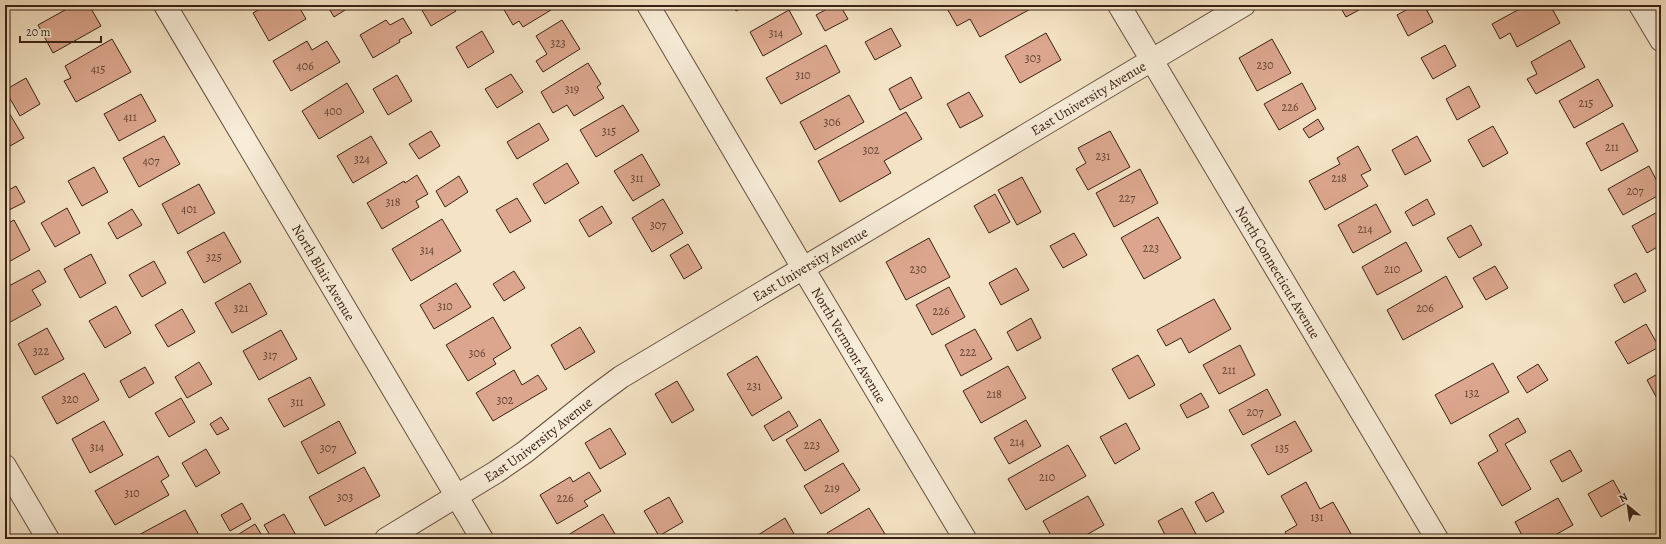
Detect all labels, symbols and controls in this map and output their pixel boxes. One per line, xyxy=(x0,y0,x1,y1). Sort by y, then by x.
scale bar xyxy=(20,18,101,44)
text: 20 m xyxy=(26,24,50,40)
house number: 314 xyxy=(769,25,784,41)
house number: 323 xyxy=(550,35,566,51)
house number: 303 xyxy=(1025,50,1041,66)
street label: East University Avenue xyxy=(1027,57,1150,140)
house number: 230 xyxy=(1256,57,1274,73)
house number: 406 xyxy=(296,58,314,74)
house number: 415 xyxy=(91,61,105,77)
house number: 310 xyxy=(795,67,811,83)
house number: 319 xyxy=(565,81,579,97)
house number: 215 xyxy=(1579,95,1593,111)
house number: 226 xyxy=(1282,99,1299,115)
house number: 400 xyxy=(324,103,342,119)
house number: 411 xyxy=(123,109,137,125)
house number: 306 xyxy=(824,114,841,130)
house number: 315 xyxy=(602,123,616,139)
house number: 211 xyxy=(1605,139,1619,155)
house number: 302 xyxy=(862,142,880,158)
house number: 231 xyxy=(1096,148,1110,164)
house number: 324 xyxy=(354,151,371,167)
house number: 407 xyxy=(143,153,160,169)
house number: 311 xyxy=(630,170,644,186)
house number: 218 xyxy=(1331,170,1347,186)
house number: 207 xyxy=(1626,183,1645,199)
house number: 227 xyxy=(1119,190,1136,206)
house number: 318 xyxy=(386,194,401,210)
house number: 401 xyxy=(181,201,197,217)
street label: North Connecticut Avenue xyxy=(1231,203,1325,342)
house number: 307 xyxy=(650,217,667,233)
street label: North Blair Avenue xyxy=(287,221,359,324)
house number: 214 xyxy=(1357,221,1373,237)
street label: East University Avenue xyxy=(749,223,871,306)
house number: 223 xyxy=(1143,240,1159,256)
house number: 314 xyxy=(420,242,435,258)
house number: 325 xyxy=(206,249,222,265)
house number: 230 xyxy=(909,261,927,277)
house number: 210 xyxy=(1384,261,1400,277)
street label: North Vermont Avenue xyxy=(807,284,891,407)
house number: 310 xyxy=(437,298,453,314)
house number: 321 xyxy=(234,300,248,316)
house number: 206 xyxy=(1416,300,1434,316)
house number: 226 xyxy=(933,303,950,319)
house number: 322 xyxy=(33,343,49,359)
house number: 222 xyxy=(959,344,977,360)
house number: 306 xyxy=(469,345,486,361)
house number: 317 xyxy=(263,347,278,363)
house number: 211 xyxy=(1222,362,1236,378)
house number: 231 xyxy=(747,378,761,394)
house number: 132 xyxy=(1465,385,1480,401)
house number: 218 xyxy=(986,386,1002,402)
house number: 320 xyxy=(61,391,79,407)
house number: 302 xyxy=(496,392,514,408)
street label: East University Avenue xyxy=(481,393,597,487)
house number: 311 xyxy=(290,394,304,410)
house number: 207 xyxy=(1246,404,1265,420)
house number: 214 xyxy=(1009,434,1025,450)
house number: 223 xyxy=(804,437,820,453)
house number: 314 xyxy=(90,439,105,455)
house number: 307 xyxy=(320,440,337,456)
house number: 135 xyxy=(1275,440,1289,456)
house number: 210 xyxy=(1039,469,1055,485)
house number: 219 xyxy=(824,480,840,496)
house number: 310 xyxy=(124,485,140,501)
north arrow xyxy=(1608,486,1648,526)
house number: 303 xyxy=(337,489,353,505)
text: N xyxy=(1616,489,1631,506)
house number: 226 xyxy=(557,490,574,506)
house number: 131 xyxy=(1310,509,1324,525)

